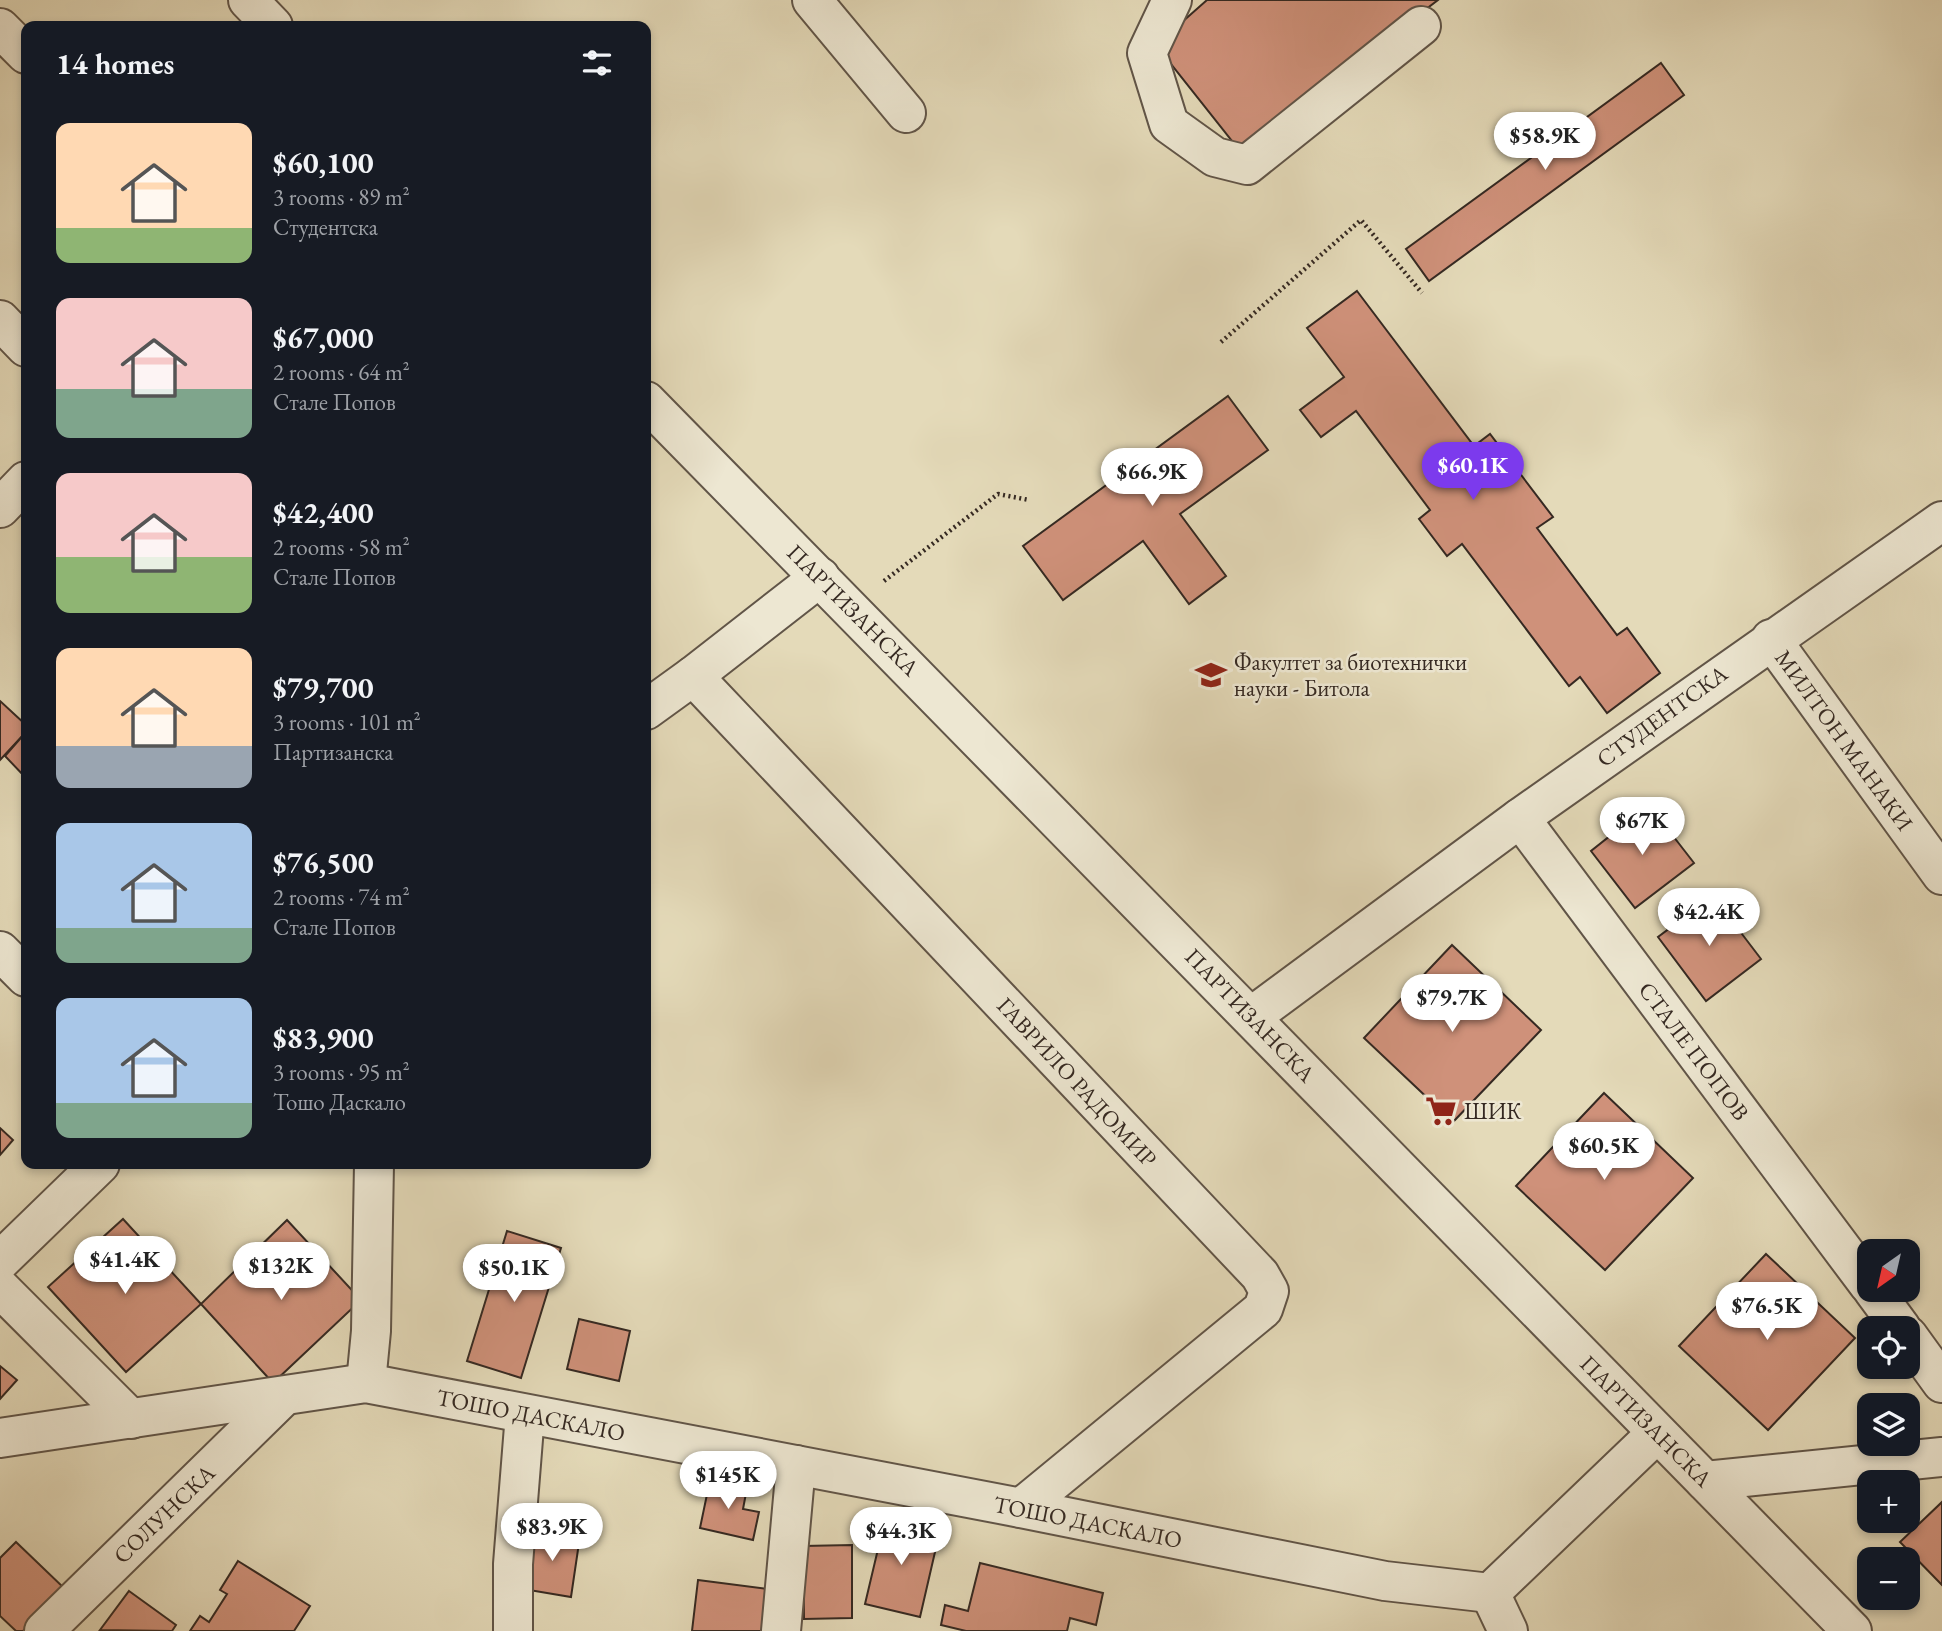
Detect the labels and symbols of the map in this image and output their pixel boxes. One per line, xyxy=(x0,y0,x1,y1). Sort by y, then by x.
pin: $58.9K xyxy=(1488,113,1602,172)
pin: $60.1K xyxy=(1416,442,1530,502)
pin: $66.9K xyxy=(1095,448,1209,508)
street label: ПАРТИЗАНСКА xyxy=(780,537,926,683)
street label: МИЛТОН МАНАКИ xyxy=(1768,644,1920,837)
place label: Факултет за биотехнички науки - Битола xyxy=(1234,647,1467,703)
school or university icon: Факултет за биотехнички науки - Битола xyxy=(1194,658,1228,692)
street label: СТУДЕНТСКА xyxy=(1590,658,1734,774)
pin: $67K xyxy=(1601,798,1683,857)
pin: $42.4K xyxy=(1652,888,1766,948)
street label: ПАРТИЗАНСКА xyxy=(1178,942,1322,1089)
pin: $79.7K xyxy=(1395,974,1509,1034)
street label: СТАЛЕ ПОПОВ xyxy=(1632,976,1756,1126)
street label: ГАВРИЛО РАДОМИР xyxy=(991,991,1164,1173)
supermarket icon: ШИК xyxy=(1424,1094,1458,1128)
place label: ШИК xyxy=(1464,1096,1522,1126)
pin: $60.5K xyxy=(1547,1122,1661,1182)
pin: $41.4K xyxy=(68,1236,182,1296)
north arrow xyxy=(1857,1239,1920,1302)
pin: $132K xyxy=(232,1242,330,1302)
pin: $50.1K xyxy=(457,1244,571,1304)
pin: $76.5K xyxy=(1710,1282,1824,1342)
street label: ПАРТИЗАНСКА xyxy=(1573,1348,1719,1494)
street label: ТОШО ДАСКАЛО xyxy=(434,1382,628,1448)
pin: $145K xyxy=(679,1452,777,1511)
street label: СОЛУНСКА xyxy=(107,1457,222,1570)
street label: ТОШО ДАСКАЛО xyxy=(991,1489,1185,1555)
pin: $83.9K xyxy=(495,1504,609,1563)
pin: $44.3K xyxy=(844,1508,958,1567)

